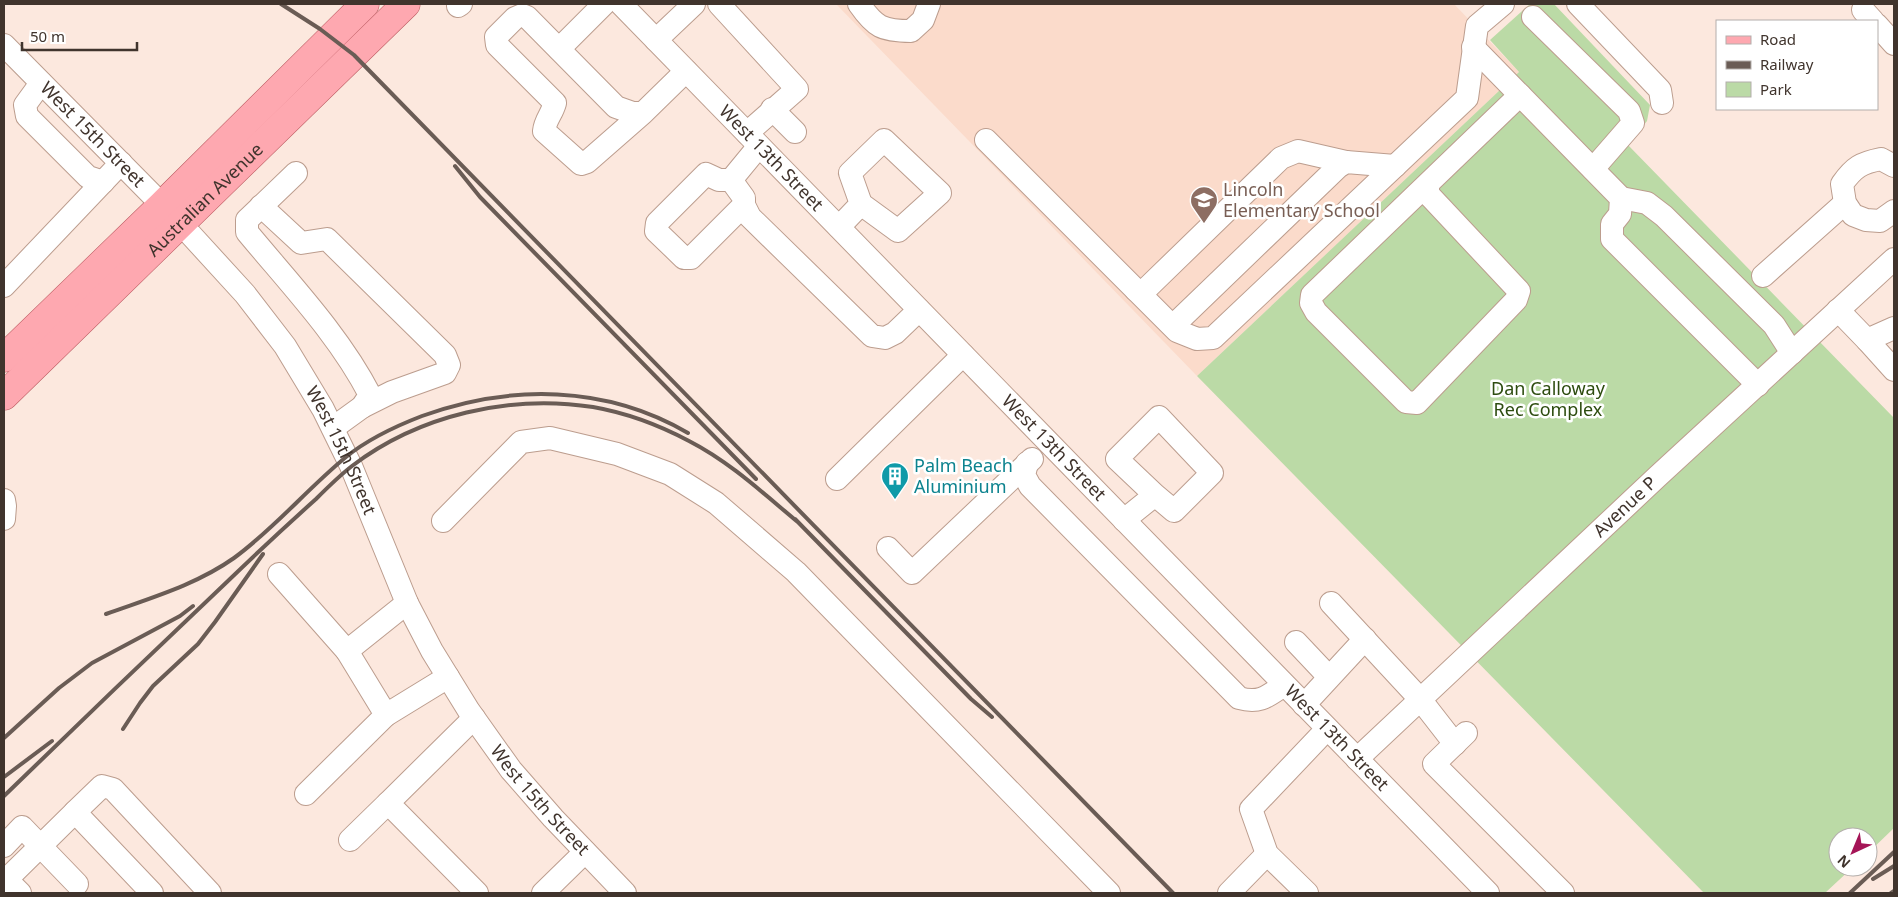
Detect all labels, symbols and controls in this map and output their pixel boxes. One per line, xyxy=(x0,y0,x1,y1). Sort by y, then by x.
scale bar xyxy=(22,20,138,52)
legend xyxy=(1716,20,1878,110)
text: 50 m xyxy=(30,26,65,46)
text: Road xyxy=(1760,29,1796,49)
text: Railway xyxy=(1760,54,1814,74)
street label: West 15th Street xyxy=(36,76,151,192)
text: Park xyxy=(1760,79,1792,99)
street label: West 13th Street xyxy=(715,99,829,216)
street label: Australian Avenue xyxy=(141,137,268,261)
place label: Lincoln Elementary School xyxy=(1223,177,1380,222)
school or university icon: Lincoln Elementary School xyxy=(1189,185,1219,224)
park label: Dan Calloway Rec Complex xyxy=(1491,376,1606,421)
street label: West 15th Street xyxy=(301,381,383,518)
street label: West 13th Street xyxy=(997,389,1112,506)
place label: Palm Beach Aluminium xyxy=(914,453,1013,498)
building icon: Palm Beach Aluminium xyxy=(880,461,910,500)
street label: Avenue P xyxy=(1587,470,1661,542)
street label: West 13th Street xyxy=(1280,679,1395,796)
street label: West 15th Street xyxy=(486,740,596,860)
north arrow xyxy=(1828,827,1878,877)
text: N xyxy=(1833,851,1854,873)

